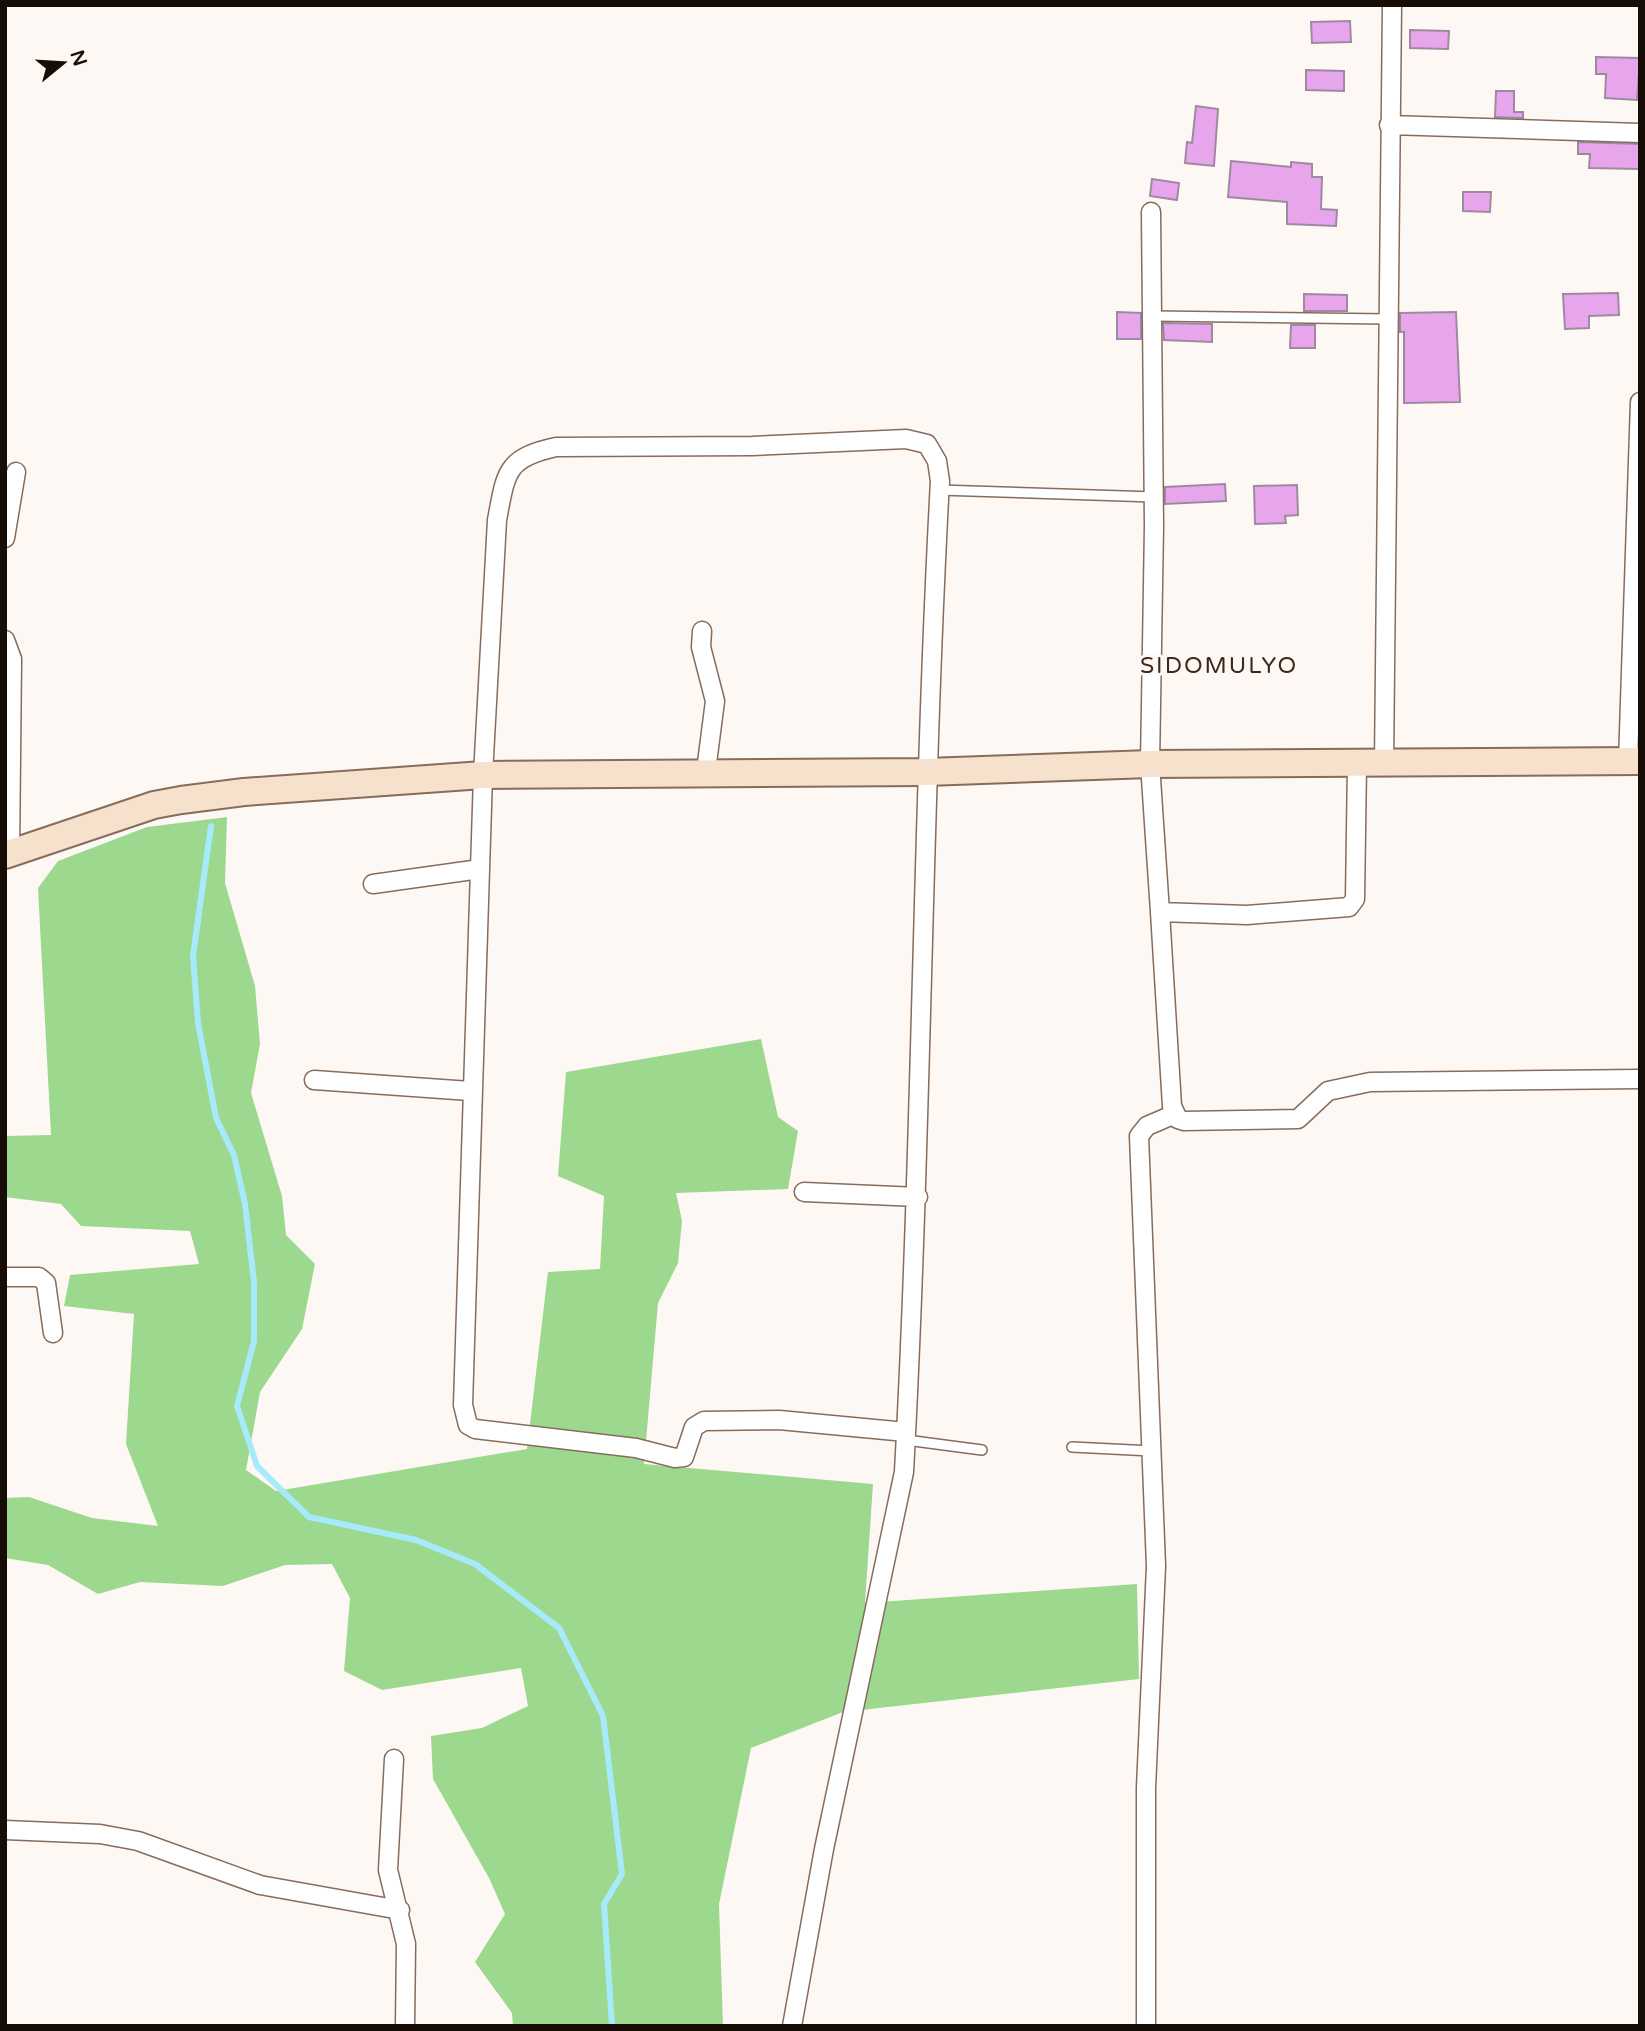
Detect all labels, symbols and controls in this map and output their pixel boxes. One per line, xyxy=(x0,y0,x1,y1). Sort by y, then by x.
north arrow xyxy=(28,28,98,98)
text: N xyxy=(65,47,91,69)
district label: SIDOMULYO xyxy=(1140,652,1298,680)

